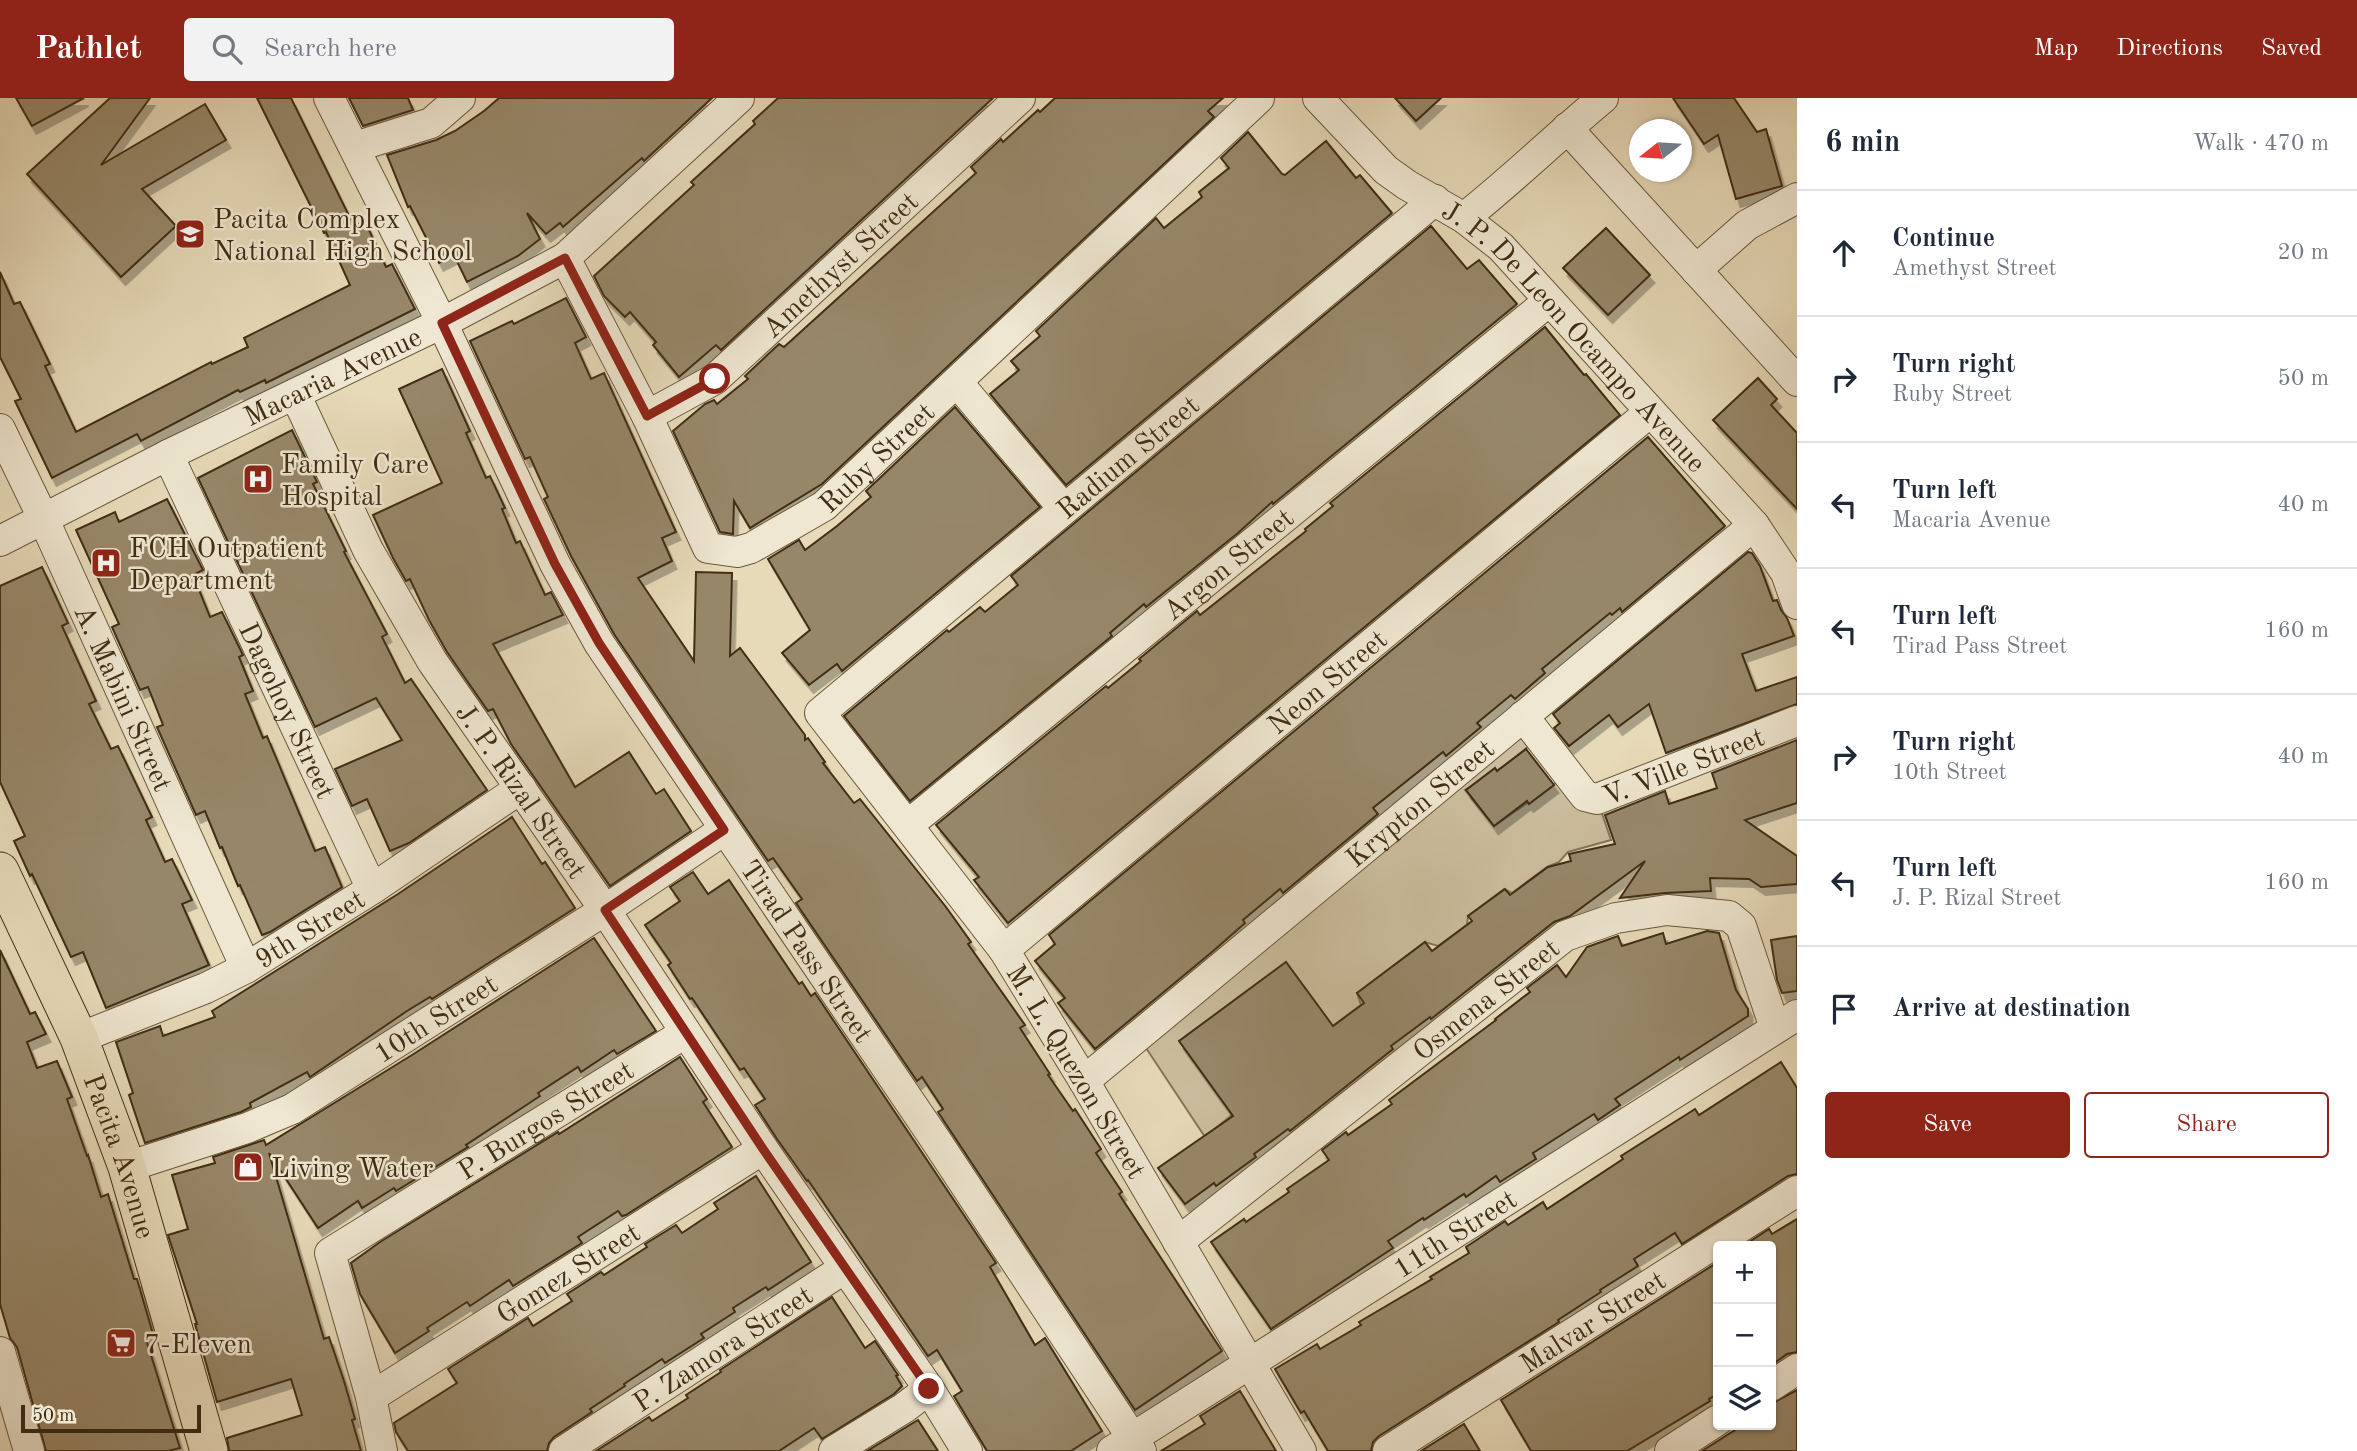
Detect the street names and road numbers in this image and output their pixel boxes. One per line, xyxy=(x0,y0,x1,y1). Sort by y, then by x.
street label: Amethyst Street xyxy=(759,188,925,345)
street label: J. P. De Leon Ocampo Avenue xyxy=(1436,197,1710,479)
street label: Macaria Avenue xyxy=(240,324,427,433)
street label: Radium Street xyxy=(1053,392,1206,526)
street label: Ruby Street xyxy=(815,399,941,520)
street label: Argon Street xyxy=(1159,505,1300,627)
street label: A. Mabini Street xyxy=(67,602,175,796)
street label: Dagohoy Street xyxy=(232,619,338,804)
street label: Neon Street xyxy=(1264,626,1394,741)
street label: J. P. Rizal Street xyxy=(449,699,590,885)
street label: V. Ville Street xyxy=(1599,724,1769,812)
street label: Krypton Street xyxy=(1342,736,1501,874)
street label: Tirad Pass Street xyxy=(733,856,876,1049)
street label: 9th Street xyxy=(251,886,371,975)
street label: Osmena Street xyxy=(1409,935,1566,1067)
street label: M. L. Quezon Street xyxy=(999,961,1149,1184)
street label: 10th Street xyxy=(371,971,503,1070)
street label: P. Burgos Street xyxy=(454,1057,640,1187)
street label: Pacita Avenue xyxy=(77,1071,158,1242)
street label: 11th Street xyxy=(1390,1186,1523,1285)
street label: Gomez Street xyxy=(493,1219,646,1331)
street label: Malvar Street xyxy=(1516,1267,1672,1380)
street label: P. Zamora Street xyxy=(629,1282,819,1419)

